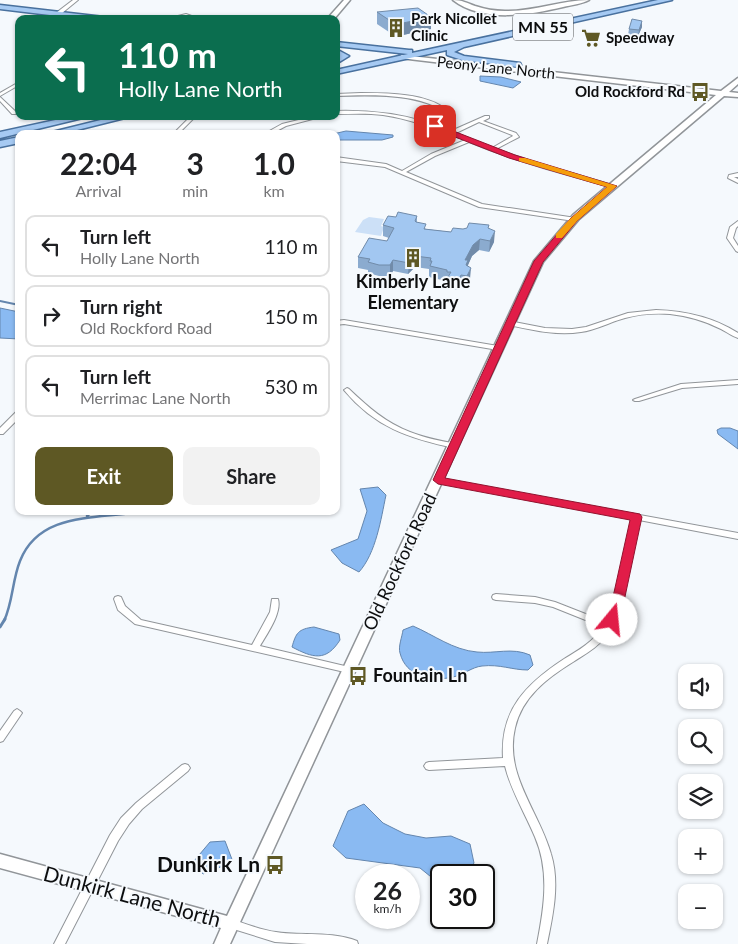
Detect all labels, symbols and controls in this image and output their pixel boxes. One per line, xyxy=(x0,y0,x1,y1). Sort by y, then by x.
place label: Park Nicollet Clinic xyxy=(411,9,497,44)
road number: MN 55 xyxy=(513,14,573,41)
building icon: Park Nicollet Clinic xyxy=(385,17,407,39)
supermarket icon: Speedway xyxy=(580,27,602,49)
place label: Speedway xyxy=(606,28,674,46)
text: 110 m xyxy=(118,33,217,75)
icon: left xyxy=(35,35,100,100)
street label: Peony Lane North xyxy=(436,52,556,82)
text: Holly Lane North xyxy=(118,75,283,102)
bus stop icon: Old Rockford Rd xyxy=(689,81,711,103)
place label: Old Rockford Rd xyxy=(575,82,685,100)
pin xyxy=(414,105,456,147)
icon: arrive xyxy=(421,112,449,140)
text: 22:04 xyxy=(60,145,137,181)
text: 3 xyxy=(186,145,204,181)
text: 1.0 xyxy=(253,145,295,181)
text: Arrival xyxy=(76,181,122,200)
text: min xyxy=(182,181,208,200)
text: km xyxy=(263,181,285,200)
text: Turn left xyxy=(80,225,151,248)
icon: left xyxy=(37,232,65,260)
text: 110 m xyxy=(264,235,318,258)
building icon: Kimberly Lane Elementary xyxy=(402,247,424,269)
text: Holly Lane North xyxy=(80,248,200,267)
place label: Kimberly Lane Elementary xyxy=(356,270,471,313)
text: Turn right xyxy=(80,295,162,318)
icon: right xyxy=(37,302,65,330)
text: 150 m xyxy=(264,305,318,328)
text: Old Rockford Road xyxy=(80,318,212,337)
text: Turn left xyxy=(80,365,151,388)
icon: left xyxy=(37,372,65,400)
text: 530 m xyxy=(264,375,318,398)
text: Merrimac Lane North xyxy=(80,388,231,407)
button: Exit xyxy=(35,447,173,505)
button: Share xyxy=(183,447,320,505)
street label: Old Rockford Road xyxy=(358,489,441,634)
position arrow xyxy=(585,593,637,645)
place label: Fountain Ln xyxy=(373,664,467,686)
map controls xyxy=(678,664,723,929)
button: sound xyxy=(678,664,723,709)
bus stop icon: Fountain Ln xyxy=(347,665,369,687)
button: search xyxy=(678,719,723,764)
button: layers xyxy=(678,774,723,819)
button: + xyxy=(678,829,723,874)
place label: Dunkirk Ln xyxy=(157,851,260,876)
bus stop icon: Dunkirk Ln xyxy=(264,854,286,876)
street label: Dunkirk Lane North xyxy=(41,860,224,931)
speed limit sign: 30 xyxy=(430,864,495,929)
text: 26 xyxy=(373,875,402,905)
button: − xyxy=(678,884,723,929)
text: km/h xyxy=(373,901,402,916)

